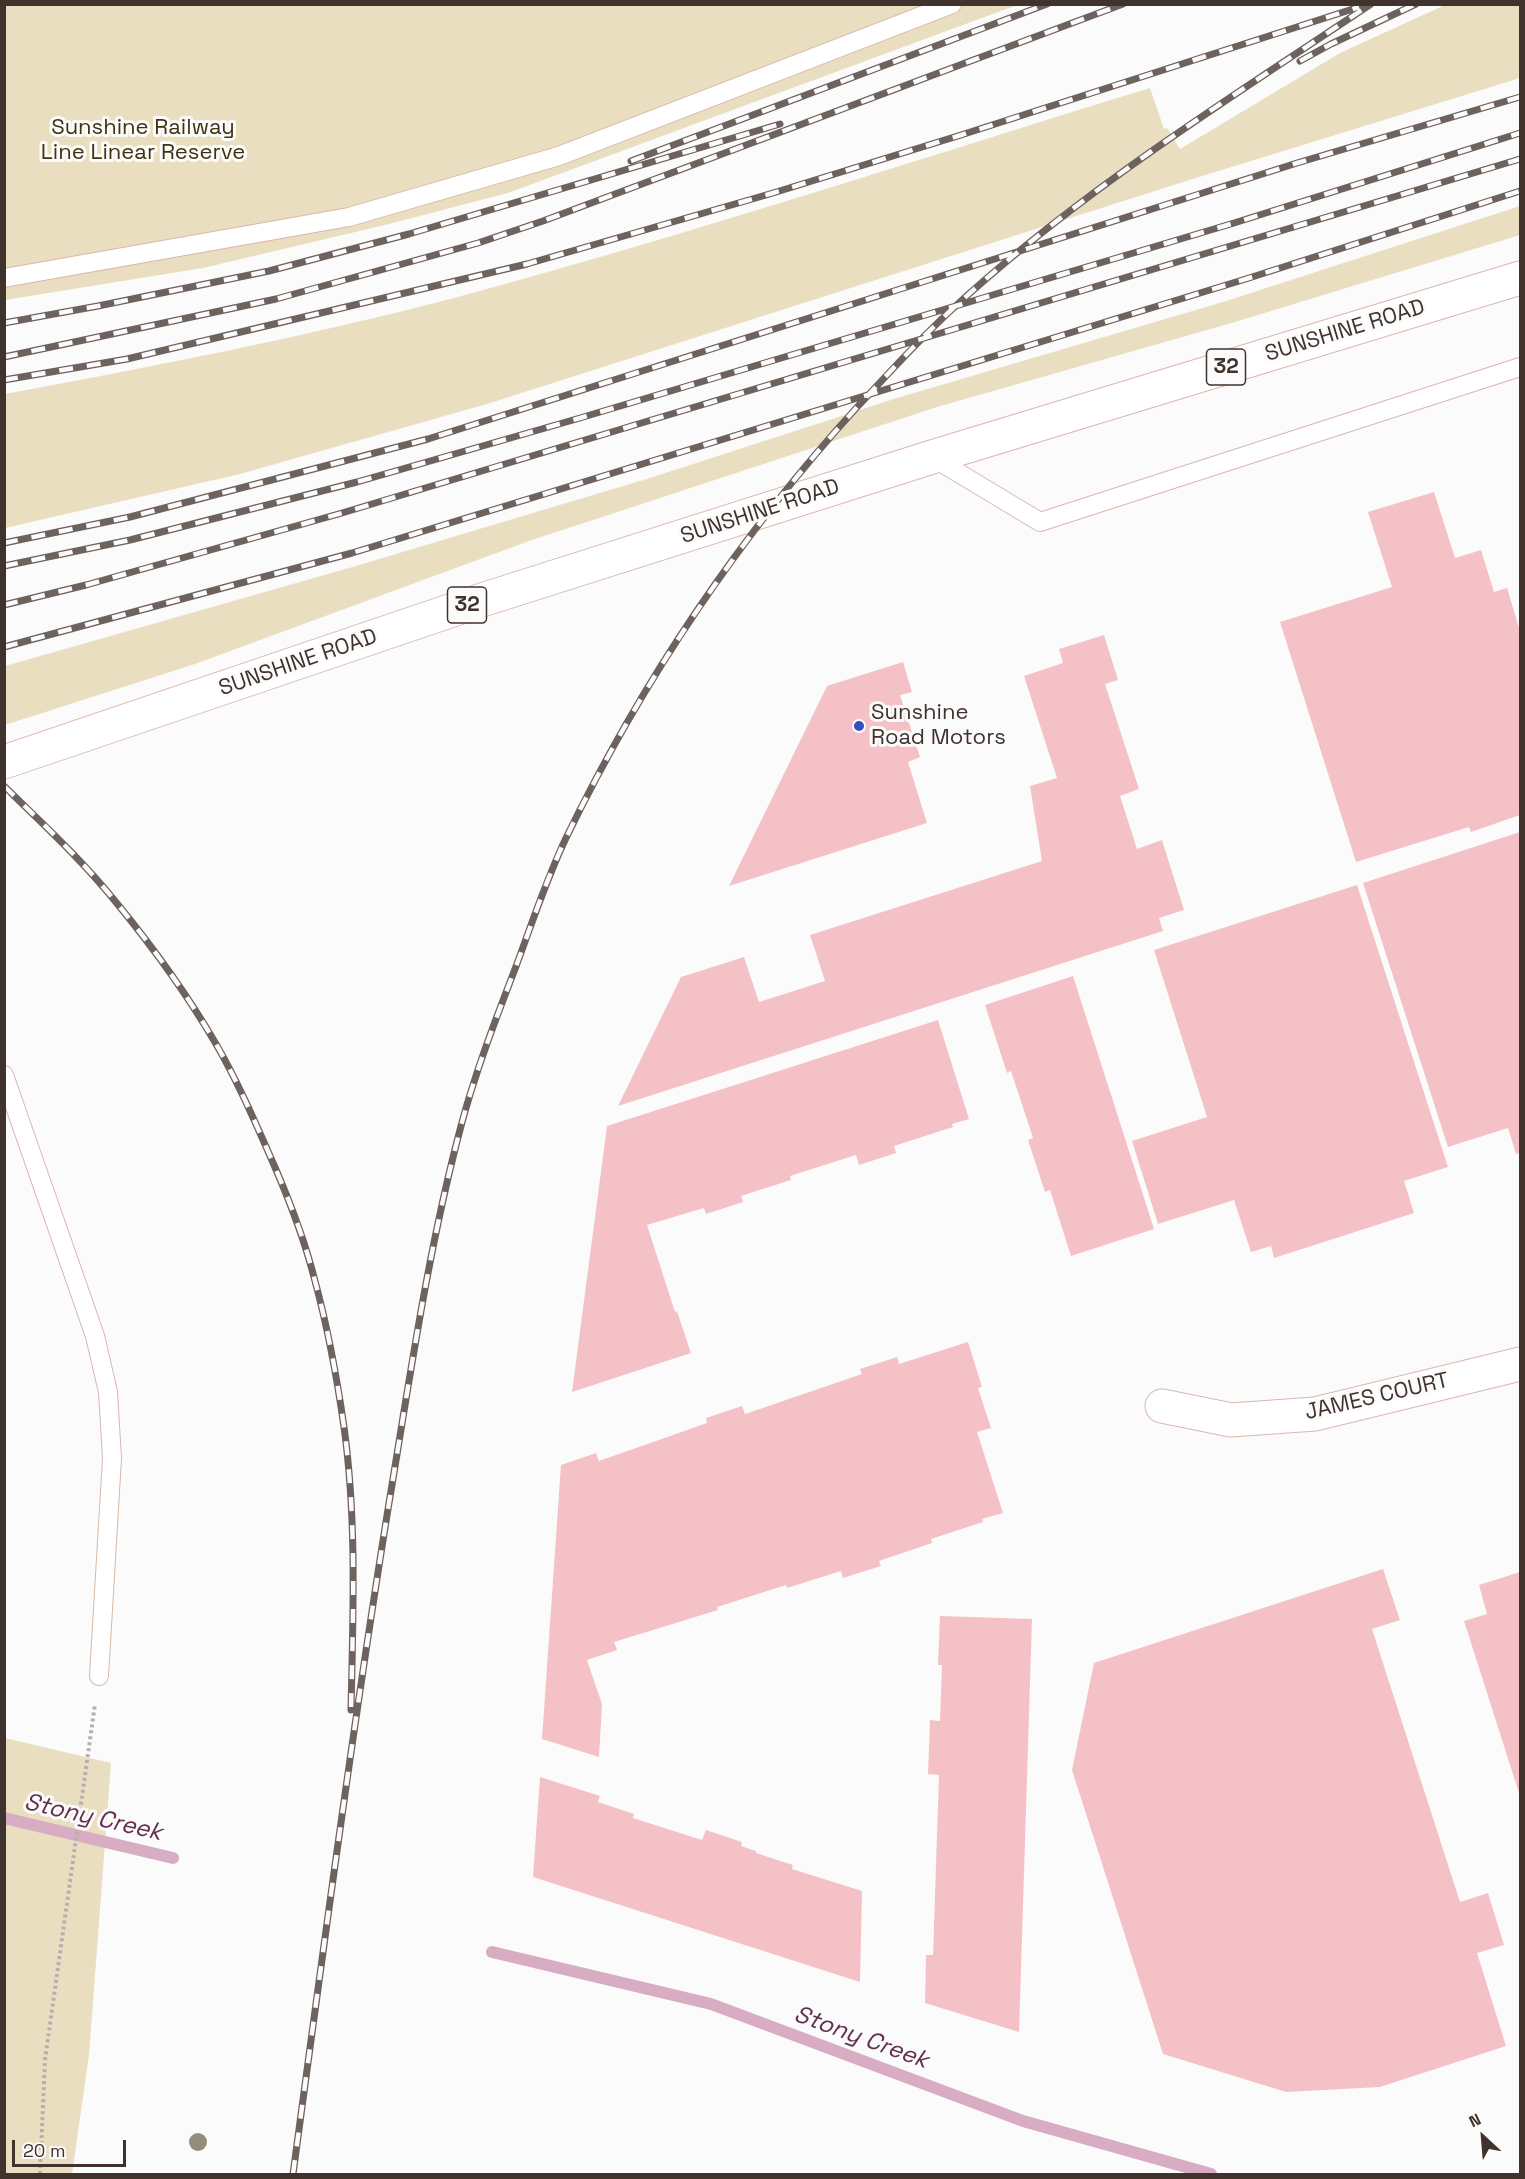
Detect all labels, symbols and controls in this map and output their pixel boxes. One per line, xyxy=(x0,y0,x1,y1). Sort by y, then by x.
park label: Sunshine Railway Line Linear Reserve xyxy=(41,115,245,166)
street label: SUNSHINE ROAD xyxy=(1262,294,1428,368)
road number: 32 xyxy=(1206,349,1246,385)
street label: SUNSHINE ROAD xyxy=(677,474,843,550)
road number: 32 xyxy=(448,587,486,623)
street label: SUNSHINE ROAD xyxy=(215,624,381,702)
place label: Sunshine Road Motors xyxy=(871,700,1006,752)
marker: Sunshine Road Motors xyxy=(852,719,866,733)
street label: JAMES COURT xyxy=(1302,1368,1452,1426)
water label: Stony Creek xyxy=(21,1788,165,1848)
water label: Stony Creek xyxy=(790,2000,932,2076)
north arrow xyxy=(1453,2107,1513,2167)
text: N xyxy=(1465,2109,1484,2132)
scale bar xyxy=(15,2128,129,2166)
text: 20 m xyxy=(23,2139,66,2162)

